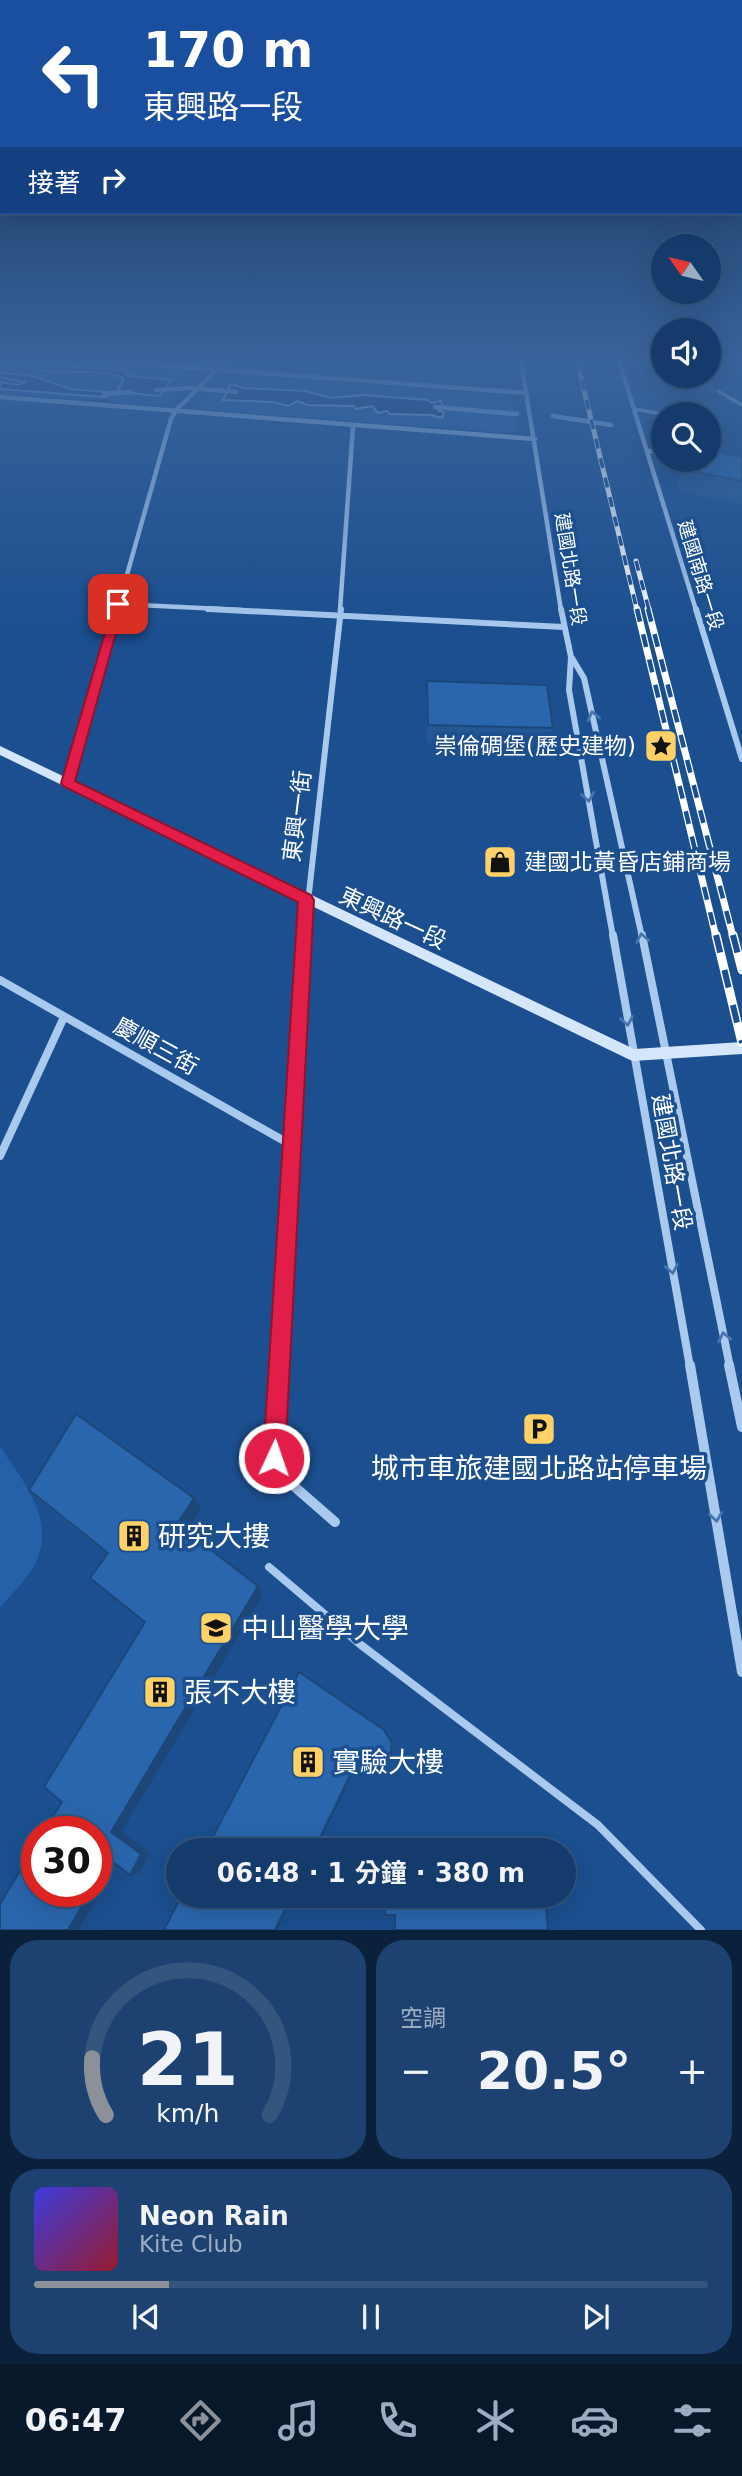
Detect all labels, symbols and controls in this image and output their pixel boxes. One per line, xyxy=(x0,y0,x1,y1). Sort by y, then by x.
text: 170 m xyxy=(143,22,313,79)
icon: left xyxy=(28,28,119,119)
text: 東興路一段 xyxy=(143,88,303,126)
icon: right xyxy=(94,161,132,199)
text: 接著 xyxy=(28,168,80,198)
north arrow xyxy=(651,234,721,304)
map controls xyxy=(651,234,721,472)
button: sound xyxy=(651,318,721,388)
button: search xyxy=(651,402,721,472)
street label: 建國北路一段 xyxy=(551,511,591,627)
street label: 建國南路一段 xyxy=(674,517,728,633)
pin xyxy=(88,574,148,634)
icon: arrive xyxy=(99,585,137,623)
one-way arrow xyxy=(587,710,601,722)
place icon: 崇倫碉堡(歷史建物) xyxy=(642,727,680,765)
place label: 崇倫碉堡(歷史建物) xyxy=(434,733,636,759)
street label: 東興一街 xyxy=(278,769,316,863)
one-way arrow xyxy=(580,791,595,803)
shop icon: 建國北黃昏店鋪商場 xyxy=(481,843,519,881)
place label: 建國北黃昏店鋪商場 xyxy=(524,849,731,875)
street label: 東興路一段 xyxy=(335,882,451,954)
one-way arrow xyxy=(636,932,651,944)
street label: 慶順三街 xyxy=(109,1012,203,1080)
one-way arrow xyxy=(619,1015,634,1027)
street label: 建國北路一段 xyxy=(647,1092,697,1232)
one-way arrow xyxy=(664,1263,679,1275)
one-way arrow xyxy=(717,1331,732,1343)
parking icon: 城市車旅建國北路站停車場 xyxy=(520,1410,558,1448)
position arrow xyxy=(237,1421,311,1495)
place label: 城市車旅建國北路站停車場 xyxy=(371,1452,707,1485)
one-way arrow xyxy=(708,1511,723,1523)
building icon: 研究大摟 xyxy=(115,1517,153,1555)
place label: 研究大摟 xyxy=(158,1520,270,1553)
school or university icon: 中山醫學大學 xyxy=(197,1609,235,1647)
place label: 中山醫學大學 xyxy=(241,1612,409,1645)
building icon: 張不大樓 xyxy=(141,1673,179,1711)
place label: 張不大樓 xyxy=(184,1676,296,1709)
building icon: 實驗大樓 xyxy=(289,1743,327,1781)
place label: 實驗大樓 xyxy=(332,1746,444,1779)
speed limit sign: 30 xyxy=(21,1816,112,1907)
text: 06:48 · 1 分鐘 · 380 m xyxy=(217,1858,525,1888)
text: 空調 xyxy=(400,2005,446,2031)
text: 21 xyxy=(137,2018,239,2103)
text: 20.5° xyxy=(477,2041,631,2101)
text: − xyxy=(400,2049,432,2093)
text: + xyxy=(676,2049,708,2093)
text: km/h xyxy=(156,2099,220,2128)
text: Neon Rain xyxy=(139,2201,289,2231)
text: Kite Club xyxy=(139,2231,243,2257)
icon: previous xyxy=(127,2298,165,2336)
icon: pause xyxy=(352,2298,390,2336)
icon: next xyxy=(577,2298,615,2336)
icon: directions xyxy=(176,2396,225,2445)
icon: music xyxy=(274,2396,323,2445)
icon: phone xyxy=(373,2396,422,2445)
icon: climate xyxy=(471,2396,520,2445)
icon: car xyxy=(570,2396,619,2445)
icon: filters xyxy=(668,2396,717,2445)
text: 06:47 xyxy=(25,2401,127,2439)

